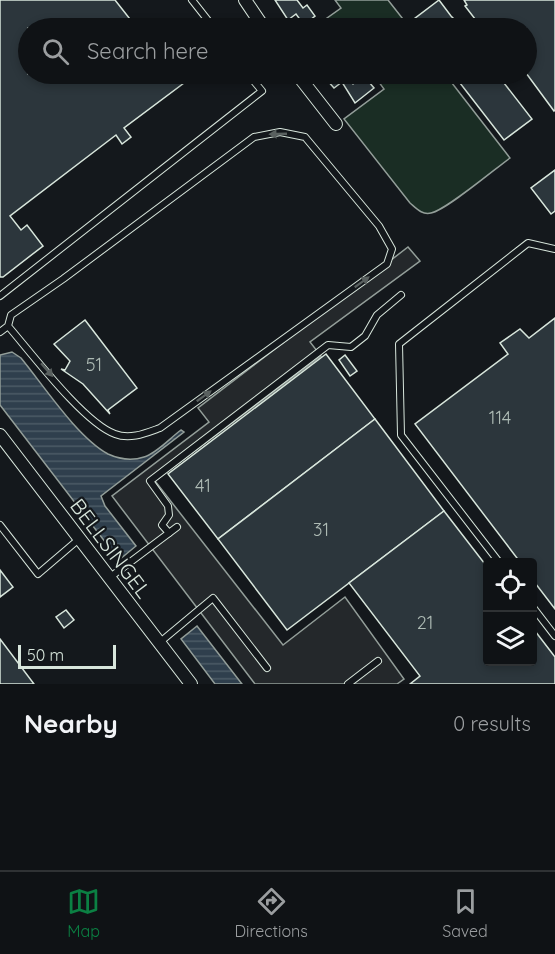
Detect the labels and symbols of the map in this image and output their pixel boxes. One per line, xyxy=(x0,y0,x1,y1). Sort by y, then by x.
one-way arrow xyxy=(269,129,288,138)
one-way arrow xyxy=(353,276,369,288)
house number: 51 xyxy=(86,353,102,376)
one-way arrow xyxy=(40,362,53,377)
one-way arrow xyxy=(195,390,211,402)
house number: 114 xyxy=(489,406,511,429)
house number: 41 xyxy=(195,474,211,497)
street label: BELLSINGEL xyxy=(65,493,157,603)
house number: 31 xyxy=(313,518,329,541)
house number: 21 xyxy=(417,611,433,634)
scale bar xyxy=(18,642,116,670)

